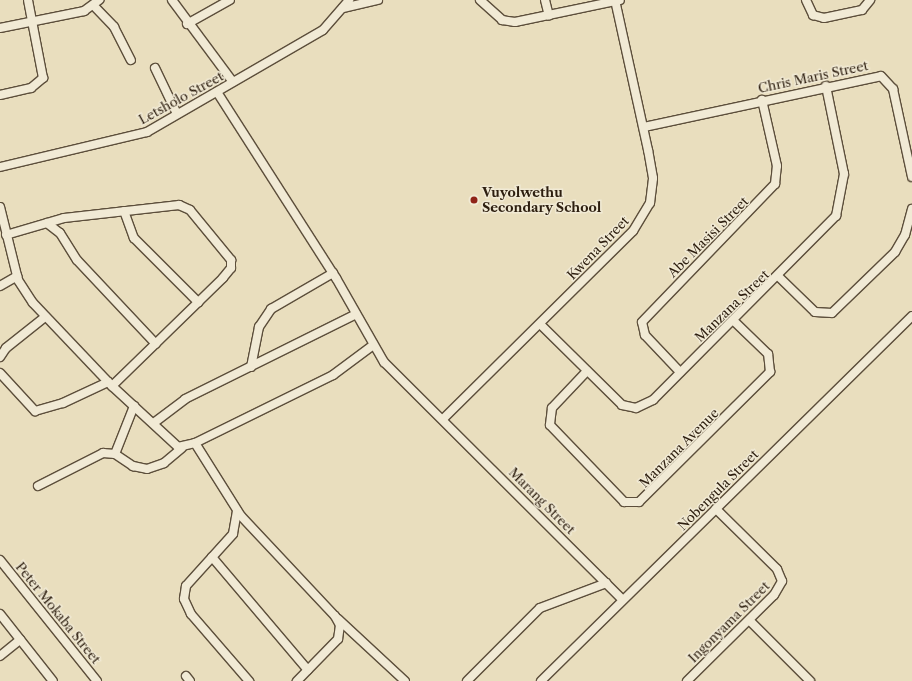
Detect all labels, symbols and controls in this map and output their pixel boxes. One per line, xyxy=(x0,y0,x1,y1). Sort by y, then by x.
street label: Chris Maris Street xyxy=(757,58,869,96)
street label: Letsholo Street xyxy=(136,68,226,128)
place label: Vuyolwethu Secondary School xyxy=(482,185,602,216)
street label: Abe Masisi Street xyxy=(664,193,752,281)
marker: Vuyolwethu Secondary School xyxy=(469,195,479,205)
street label: Kwena Street xyxy=(564,213,632,283)
street label: Manzana Street xyxy=(692,267,772,345)
street label: Manzana Avenue xyxy=(636,405,722,491)
street label: Nobengula Street xyxy=(674,446,762,534)
street label: Marang Street xyxy=(506,465,578,537)
street label: Peter Mokaba Street xyxy=(12,559,104,667)
street label: Ingonyama Street xyxy=(685,578,773,666)

